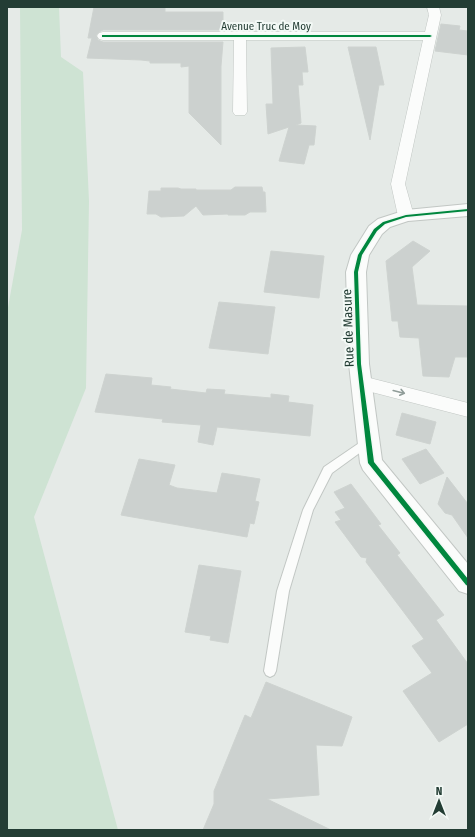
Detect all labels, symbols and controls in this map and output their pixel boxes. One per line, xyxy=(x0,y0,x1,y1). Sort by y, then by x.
street label: Avenue Truc de Moy xyxy=(221,20,311,33)
street label: Rue de Masure xyxy=(339,289,357,367)
one-way arrow xyxy=(393,389,406,396)
north arrow xyxy=(419,781,459,821)
text: N xyxy=(436,785,442,798)

